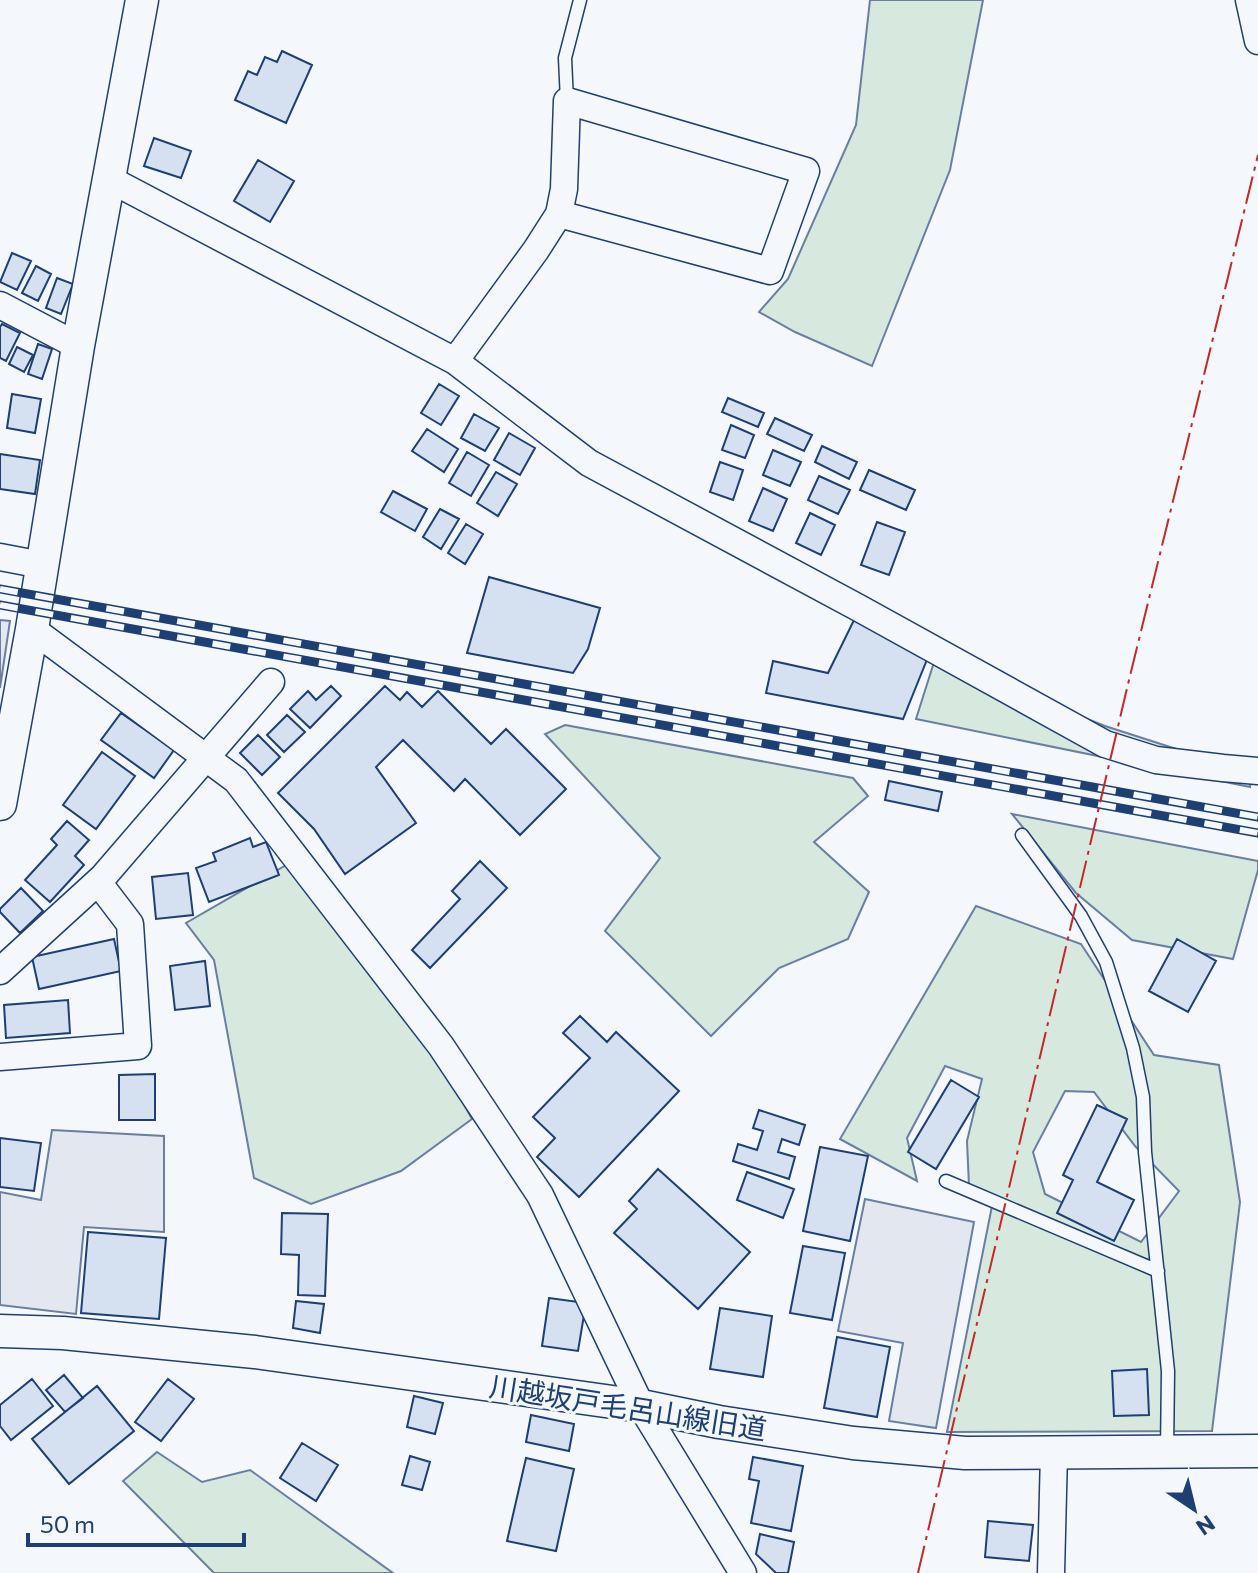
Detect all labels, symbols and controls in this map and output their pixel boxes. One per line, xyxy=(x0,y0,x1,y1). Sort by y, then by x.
street label: 川越坂戸毛呂山線旧道 xyxy=(487,1368,769,1446)
north arrow xyxy=(1154,1469,1234,1549)
scale bar xyxy=(28,1497,244,1547)
text: 50 m xyxy=(40,1509,95,1538)
text: N xyxy=(1191,1510,1220,1542)

